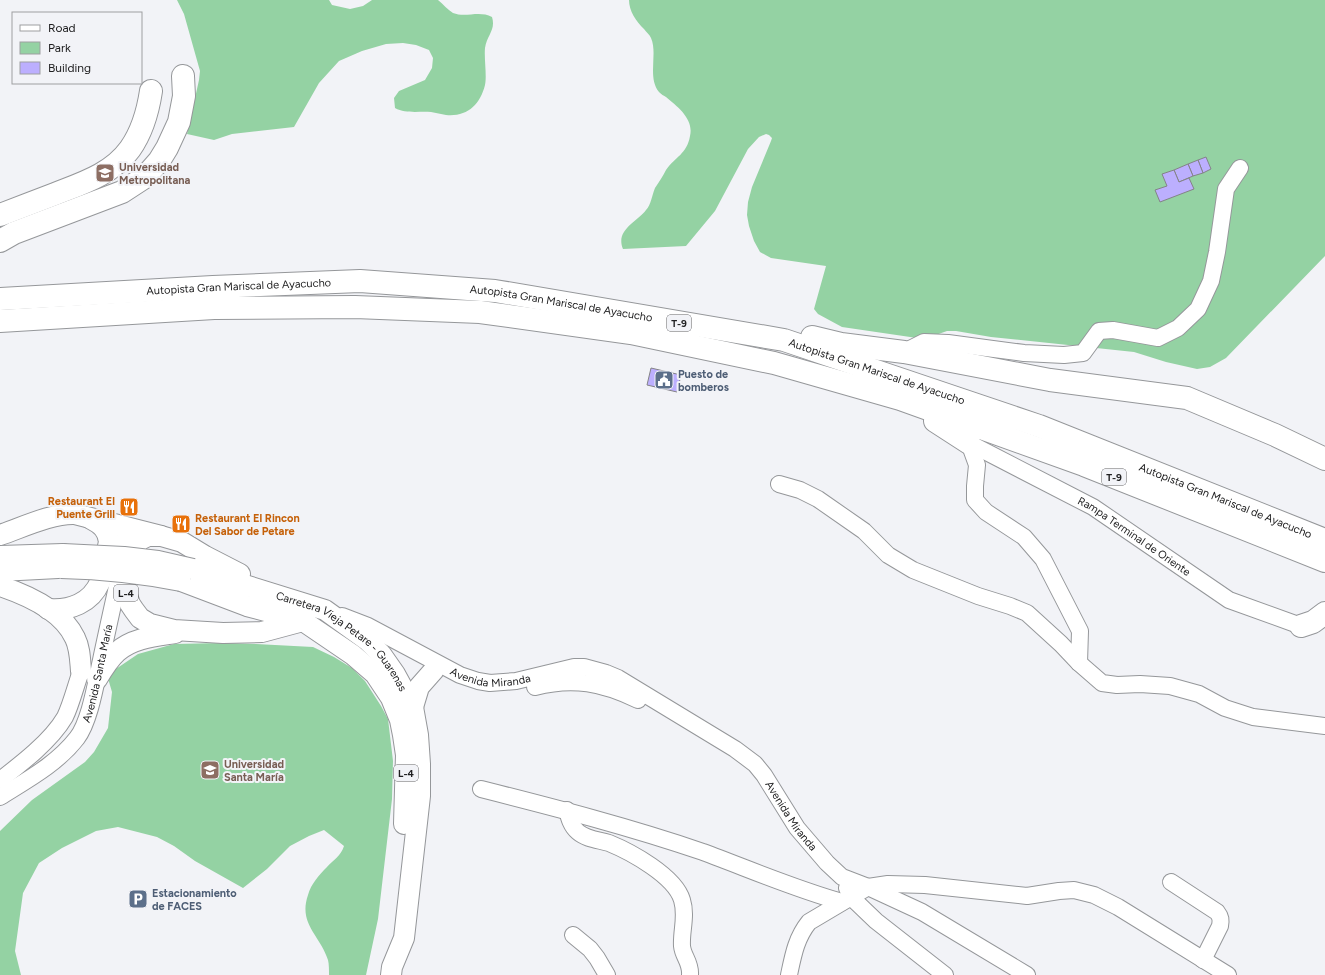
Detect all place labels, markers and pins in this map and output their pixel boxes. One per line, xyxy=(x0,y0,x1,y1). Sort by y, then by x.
place label: Universidad Metropolitana xyxy=(119,161,191,187)
school or university icon: Universidad Metropolitana xyxy=(94,162,116,184)
place label: Puesto de bomberos xyxy=(678,368,729,394)
public building icon: Puesto de bomberos xyxy=(653,369,675,391)
place label: Restaurant El Puente Grill xyxy=(48,495,115,521)
restaurant icon: Restaurant El Puente Grill xyxy=(118,496,140,518)
place label: Restaurant El Rincon Del Sabor de Petare xyxy=(195,512,300,538)
restaurant icon: Restaurant El Rincon Del Sabor de Petare xyxy=(170,513,192,535)
place label: Universidad Santa María xyxy=(224,758,284,784)
school or university icon: Universidad Santa María xyxy=(199,759,221,781)
place label: Estacionamiento de FACES xyxy=(152,887,237,913)
parking icon: Estacionamiento de FACES xyxy=(127,888,149,910)

